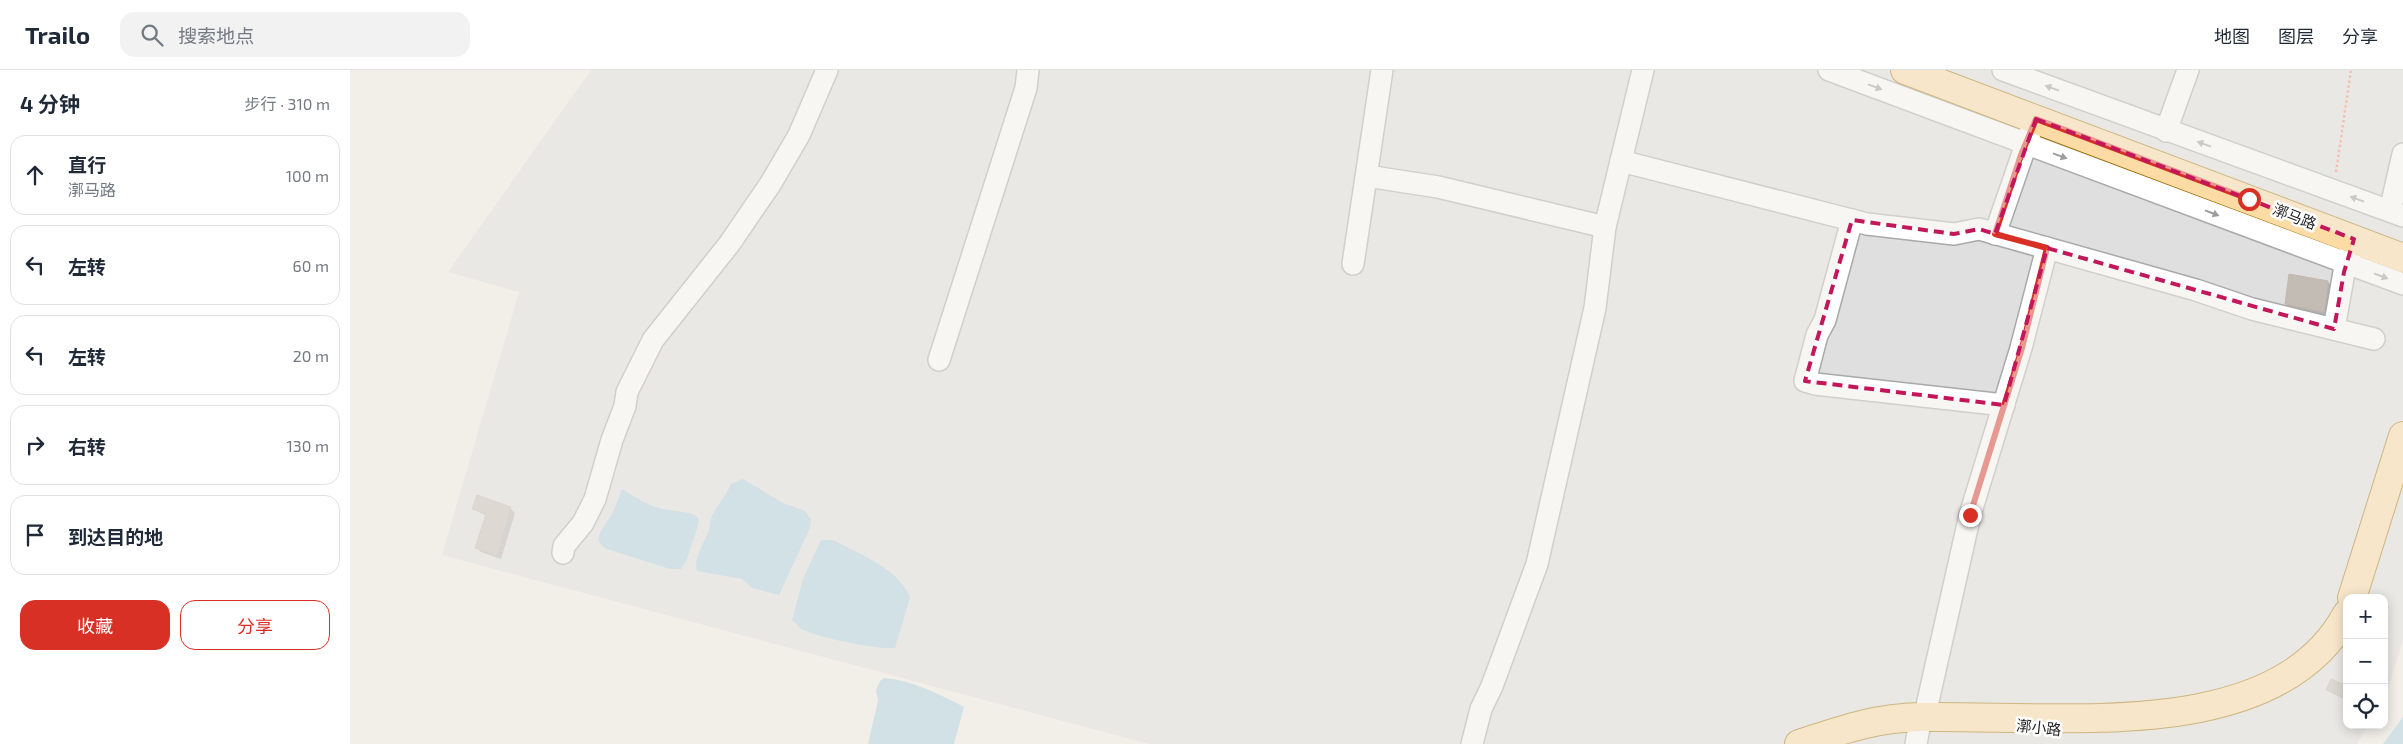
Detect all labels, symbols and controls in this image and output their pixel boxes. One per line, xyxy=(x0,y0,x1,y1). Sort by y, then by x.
search box xyxy=(120,12,470,57)
text: Trailo xyxy=(25,20,90,49)
icon: search xyxy=(138,21,166,49)
text: 搜索地点 xyxy=(178,24,254,47)
text: 地图 xyxy=(2214,25,2250,47)
text: 图层 xyxy=(2278,25,2314,47)
text: 分享 xyxy=(2342,25,2378,47)
one-way arrow xyxy=(1868,83,1883,91)
one-way arrow xyxy=(2044,84,2059,91)
text: 4 分钟 xyxy=(20,91,80,116)
text: 步行 · 310 m xyxy=(245,94,330,113)
one-way arrow xyxy=(2196,140,2211,148)
one-way arrow xyxy=(2053,152,2068,160)
text: 直行 xyxy=(68,153,106,176)
icon: ahead xyxy=(21,161,49,189)
text: 100 m xyxy=(286,166,329,185)
text: 漷马路 xyxy=(68,180,116,199)
route start xyxy=(2238,188,2261,211)
one-way arrow xyxy=(2349,195,2364,203)
street label: 漷马路 xyxy=(2271,200,2319,232)
one-way arrow xyxy=(2205,210,2220,217)
icon: left xyxy=(21,251,49,279)
text: 左转 xyxy=(68,255,106,278)
text: 60 m xyxy=(293,256,329,275)
one-way arrow xyxy=(2374,272,2389,280)
icon: left xyxy=(21,341,49,369)
text: 左转 xyxy=(68,345,106,368)
text: 20 m xyxy=(293,346,329,365)
icon: right xyxy=(21,431,49,459)
text: 右转 xyxy=(68,435,106,458)
text: 130 m xyxy=(287,436,329,455)
route end xyxy=(1959,504,1982,527)
icon: arrive xyxy=(21,521,49,549)
text: 到达目的地 xyxy=(68,525,163,548)
map controls xyxy=(2343,594,2388,729)
button: + xyxy=(2343,594,2388,639)
button: 收藏 xyxy=(20,600,170,650)
button: 分享 xyxy=(180,600,330,650)
button: − xyxy=(2343,639,2388,684)
button: locate xyxy=(2343,684,2388,729)
street label: 漷小路 xyxy=(2016,716,2062,738)

